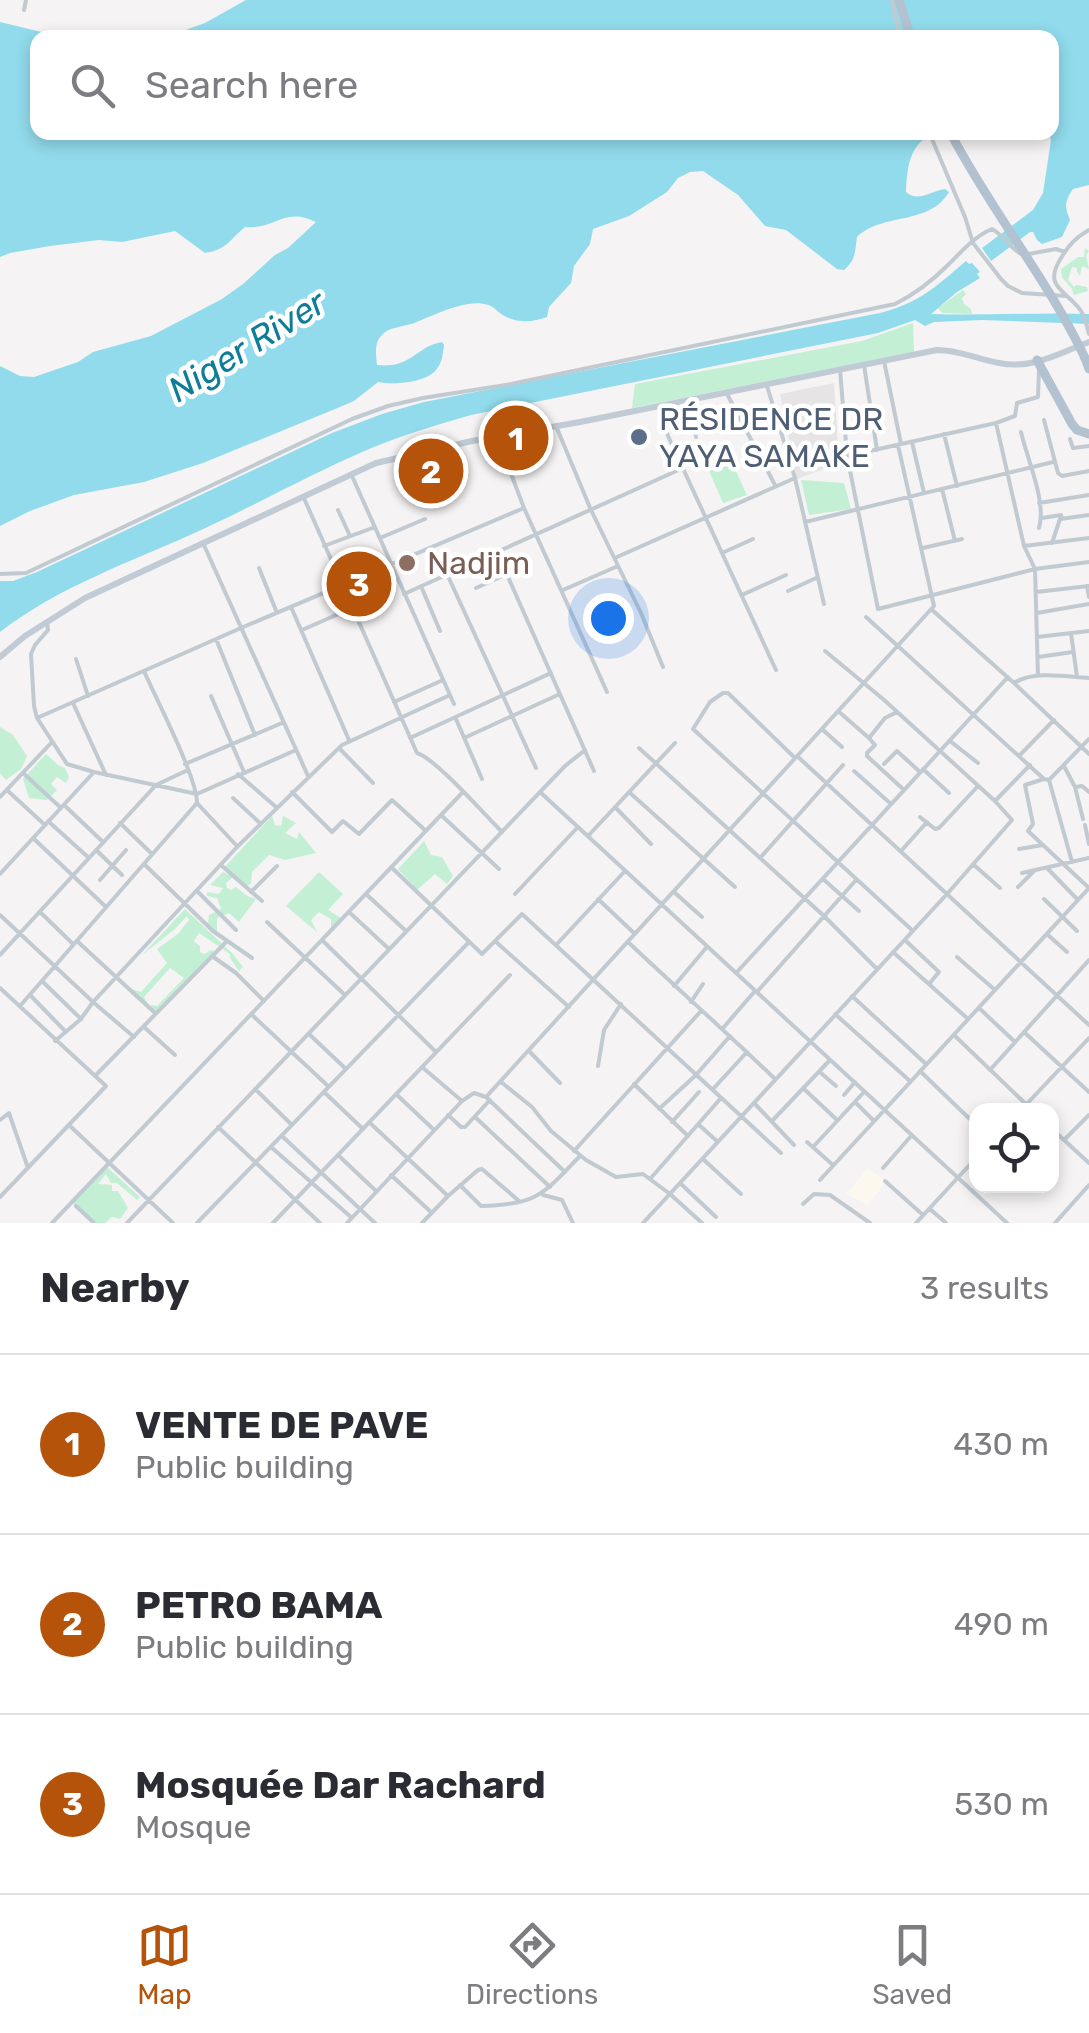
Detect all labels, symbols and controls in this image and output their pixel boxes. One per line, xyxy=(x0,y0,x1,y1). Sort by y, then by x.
search box xyxy=(30,30,1059,140)
icon: search xyxy=(65,58,120,113)
text: Search here xyxy=(145,62,358,108)
water label: Niger River xyxy=(161,280,335,411)
pin: 1 xyxy=(484,400,548,476)
place label: RÉSIDENCE DR YAYA SAMAKE xyxy=(659,400,883,475)
marker: RÉSIDENCE DR YAYA SAMAKE xyxy=(628,426,650,448)
pin: 2 xyxy=(398,434,464,508)
place label: Nadjim xyxy=(427,544,530,582)
pin: 3 xyxy=(326,546,392,622)
marker: Nadjim xyxy=(396,552,418,574)
your location xyxy=(583,593,634,644)
map controls xyxy=(969,1103,1059,1193)
button: locate xyxy=(969,1103,1059,1193)
text: Nearby xyxy=(40,1263,190,1313)
text: 3 results xyxy=(920,1269,1049,1307)
text: VENTE DE PAVE xyxy=(135,1402,428,1448)
text: 1 xyxy=(65,1425,80,1463)
text: 430 m xyxy=(953,1425,1049,1463)
text: Public building xyxy=(135,1448,354,1486)
text: PETRO BAMA xyxy=(135,1582,382,1628)
text: 2 xyxy=(62,1605,83,1643)
text: 490 m xyxy=(954,1605,1049,1643)
text: Public building xyxy=(135,1628,354,1666)
text: Mosquée Dar Rachard xyxy=(135,1762,546,1808)
text: 3 xyxy=(62,1785,83,1823)
text: 530 m xyxy=(954,1785,1049,1823)
text: Mosque xyxy=(135,1808,251,1846)
tab: Map xyxy=(137,1918,192,2011)
tab: Directions xyxy=(466,1918,598,2011)
tab: Saved xyxy=(872,1918,952,2011)

